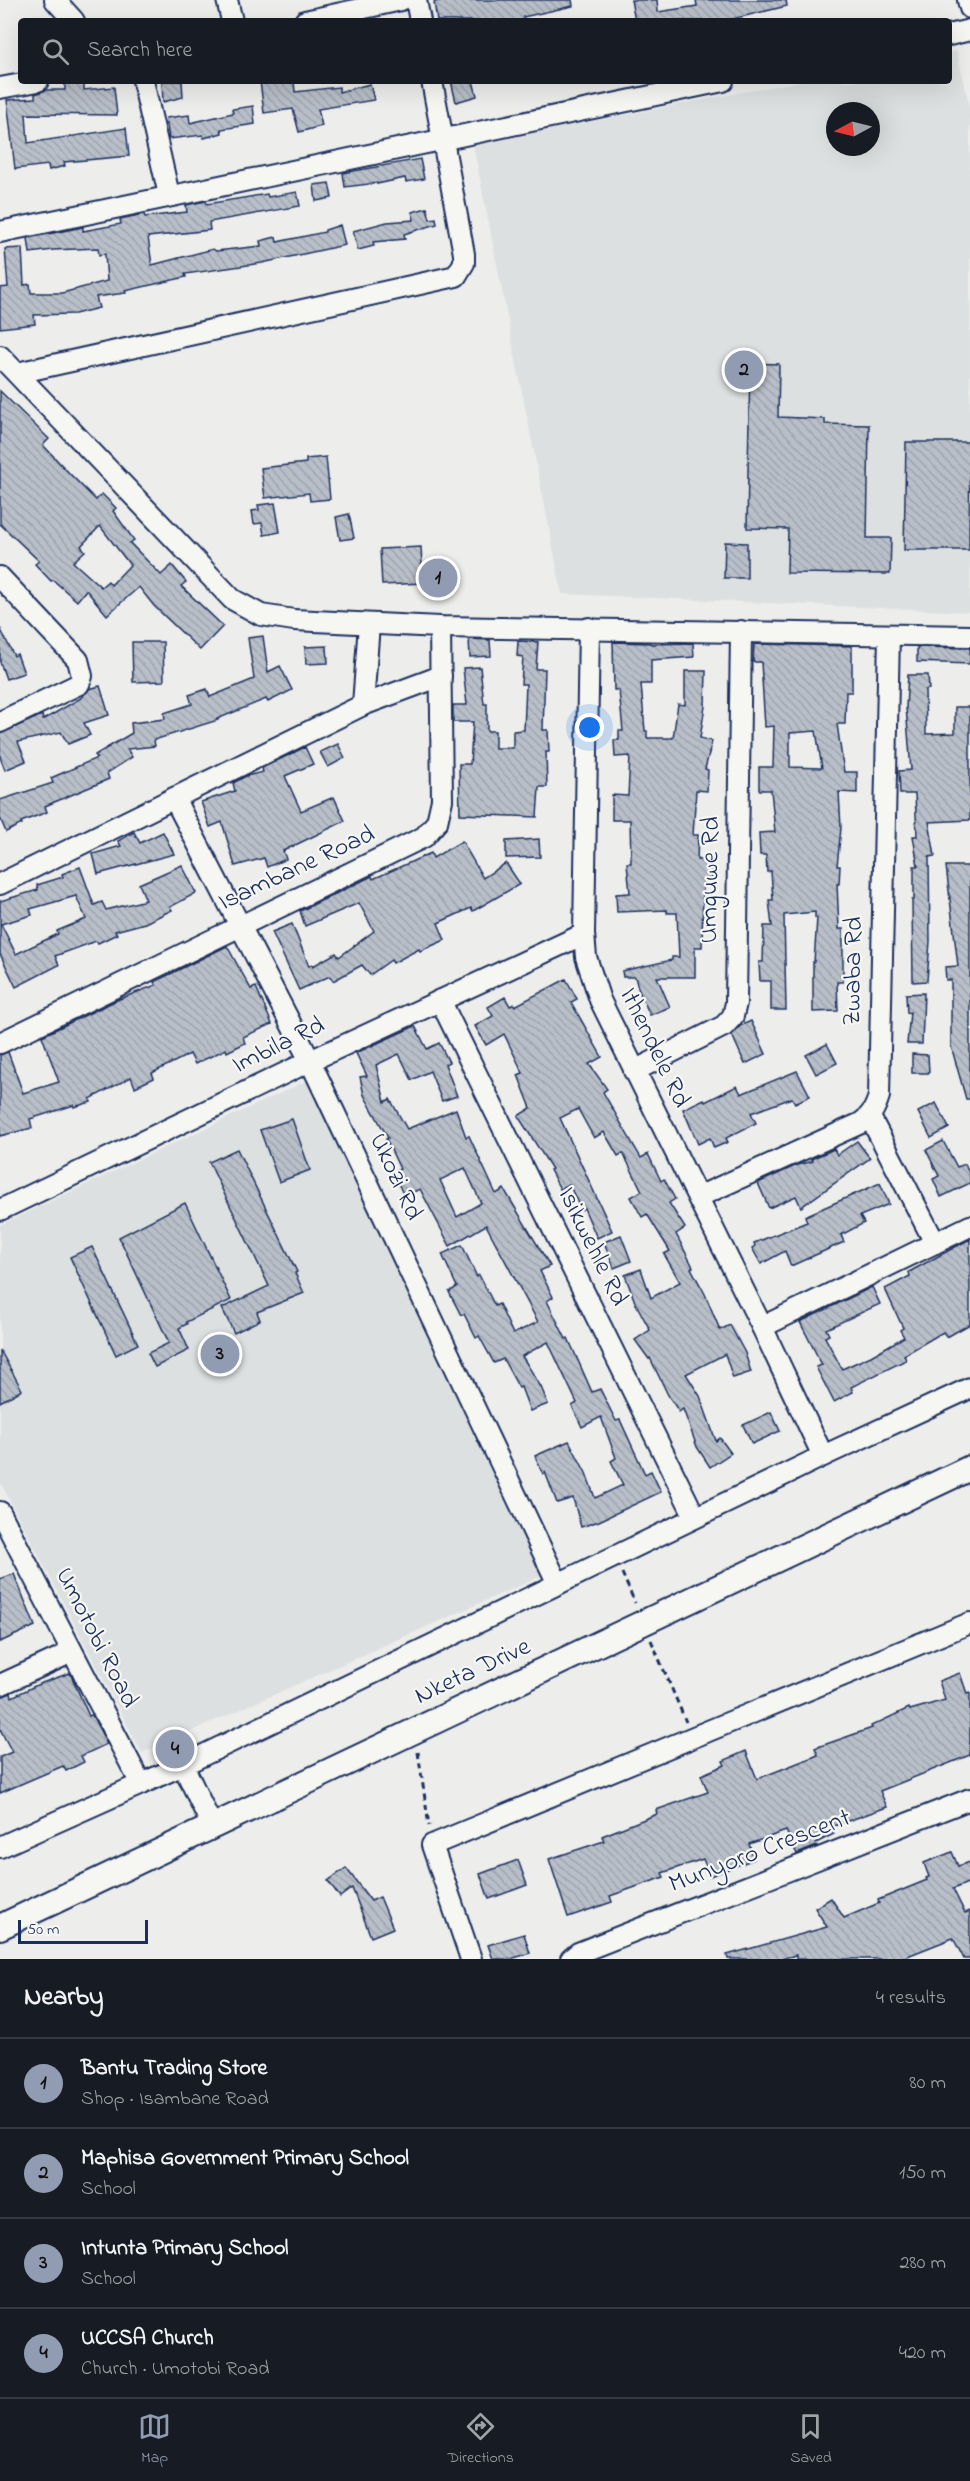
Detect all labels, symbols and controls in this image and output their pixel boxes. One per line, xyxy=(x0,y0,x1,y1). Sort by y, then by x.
search box xyxy=(18,18,952,84)
icon: search xyxy=(39,35,72,68)
text: Search here xyxy=(87,35,192,67)
north arrow xyxy=(826,102,880,156)
pin: 2 xyxy=(724,348,764,392)
pin: 1 xyxy=(418,556,458,600)
your location xyxy=(575,713,604,742)
street label: Isambane Road xyxy=(212,816,382,922)
street label: Umguwe Rd xyxy=(691,816,731,944)
street label: Zwaba Rd xyxy=(834,916,874,1026)
street label: Ithendele Rd xyxy=(609,982,700,1115)
street label: Imbila Rd xyxy=(226,1007,332,1085)
street label: Ukozi Rd xyxy=(358,1127,432,1227)
street label: Isikwehle Rd xyxy=(547,1181,637,1313)
pin: 3 xyxy=(200,1332,240,1376)
street label: Umotobi Road xyxy=(44,1561,148,1715)
street label: Nketa Drive xyxy=(409,1628,538,1715)
pin: 4 xyxy=(156,1726,195,1772)
street label: Munyoro Crescent xyxy=(663,1800,857,1904)
scale bar xyxy=(18,1917,148,1944)
text: 50 m xyxy=(27,1918,59,1942)
text: Nearby xyxy=(24,1979,103,2017)
text: 4 results xyxy=(876,1984,946,2013)
text: Bantu Trading Store xyxy=(81,2053,267,2085)
text: 1 xyxy=(40,2069,47,2098)
text: 80 m xyxy=(909,2069,946,2098)
text: Shop · Isambane Road xyxy=(81,2085,269,2114)
text: Maphisa Government Primary School xyxy=(81,2143,409,2175)
text: 2 xyxy=(39,2159,48,2188)
text: 150 m xyxy=(899,2159,946,2188)
text: School xyxy=(81,2175,136,2204)
text: Intunta Primary School xyxy=(81,2233,289,2265)
text: 3 xyxy=(39,2249,48,2278)
text: 280 m xyxy=(899,2249,946,2278)
text: School xyxy=(81,2265,136,2294)
text: UCCSA Church xyxy=(81,2323,214,2355)
text: 4 xyxy=(39,2339,48,2368)
text: 420 m xyxy=(899,2339,946,2368)
text: Church · Umotobi Road xyxy=(81,2355,269,2384)
tab: Map xyxy=(138,2410,171,2470)
tab: Directions xyxy=(447,2410,514,2470)
tab: Saved xyxy=(790,2410,832,2470)

